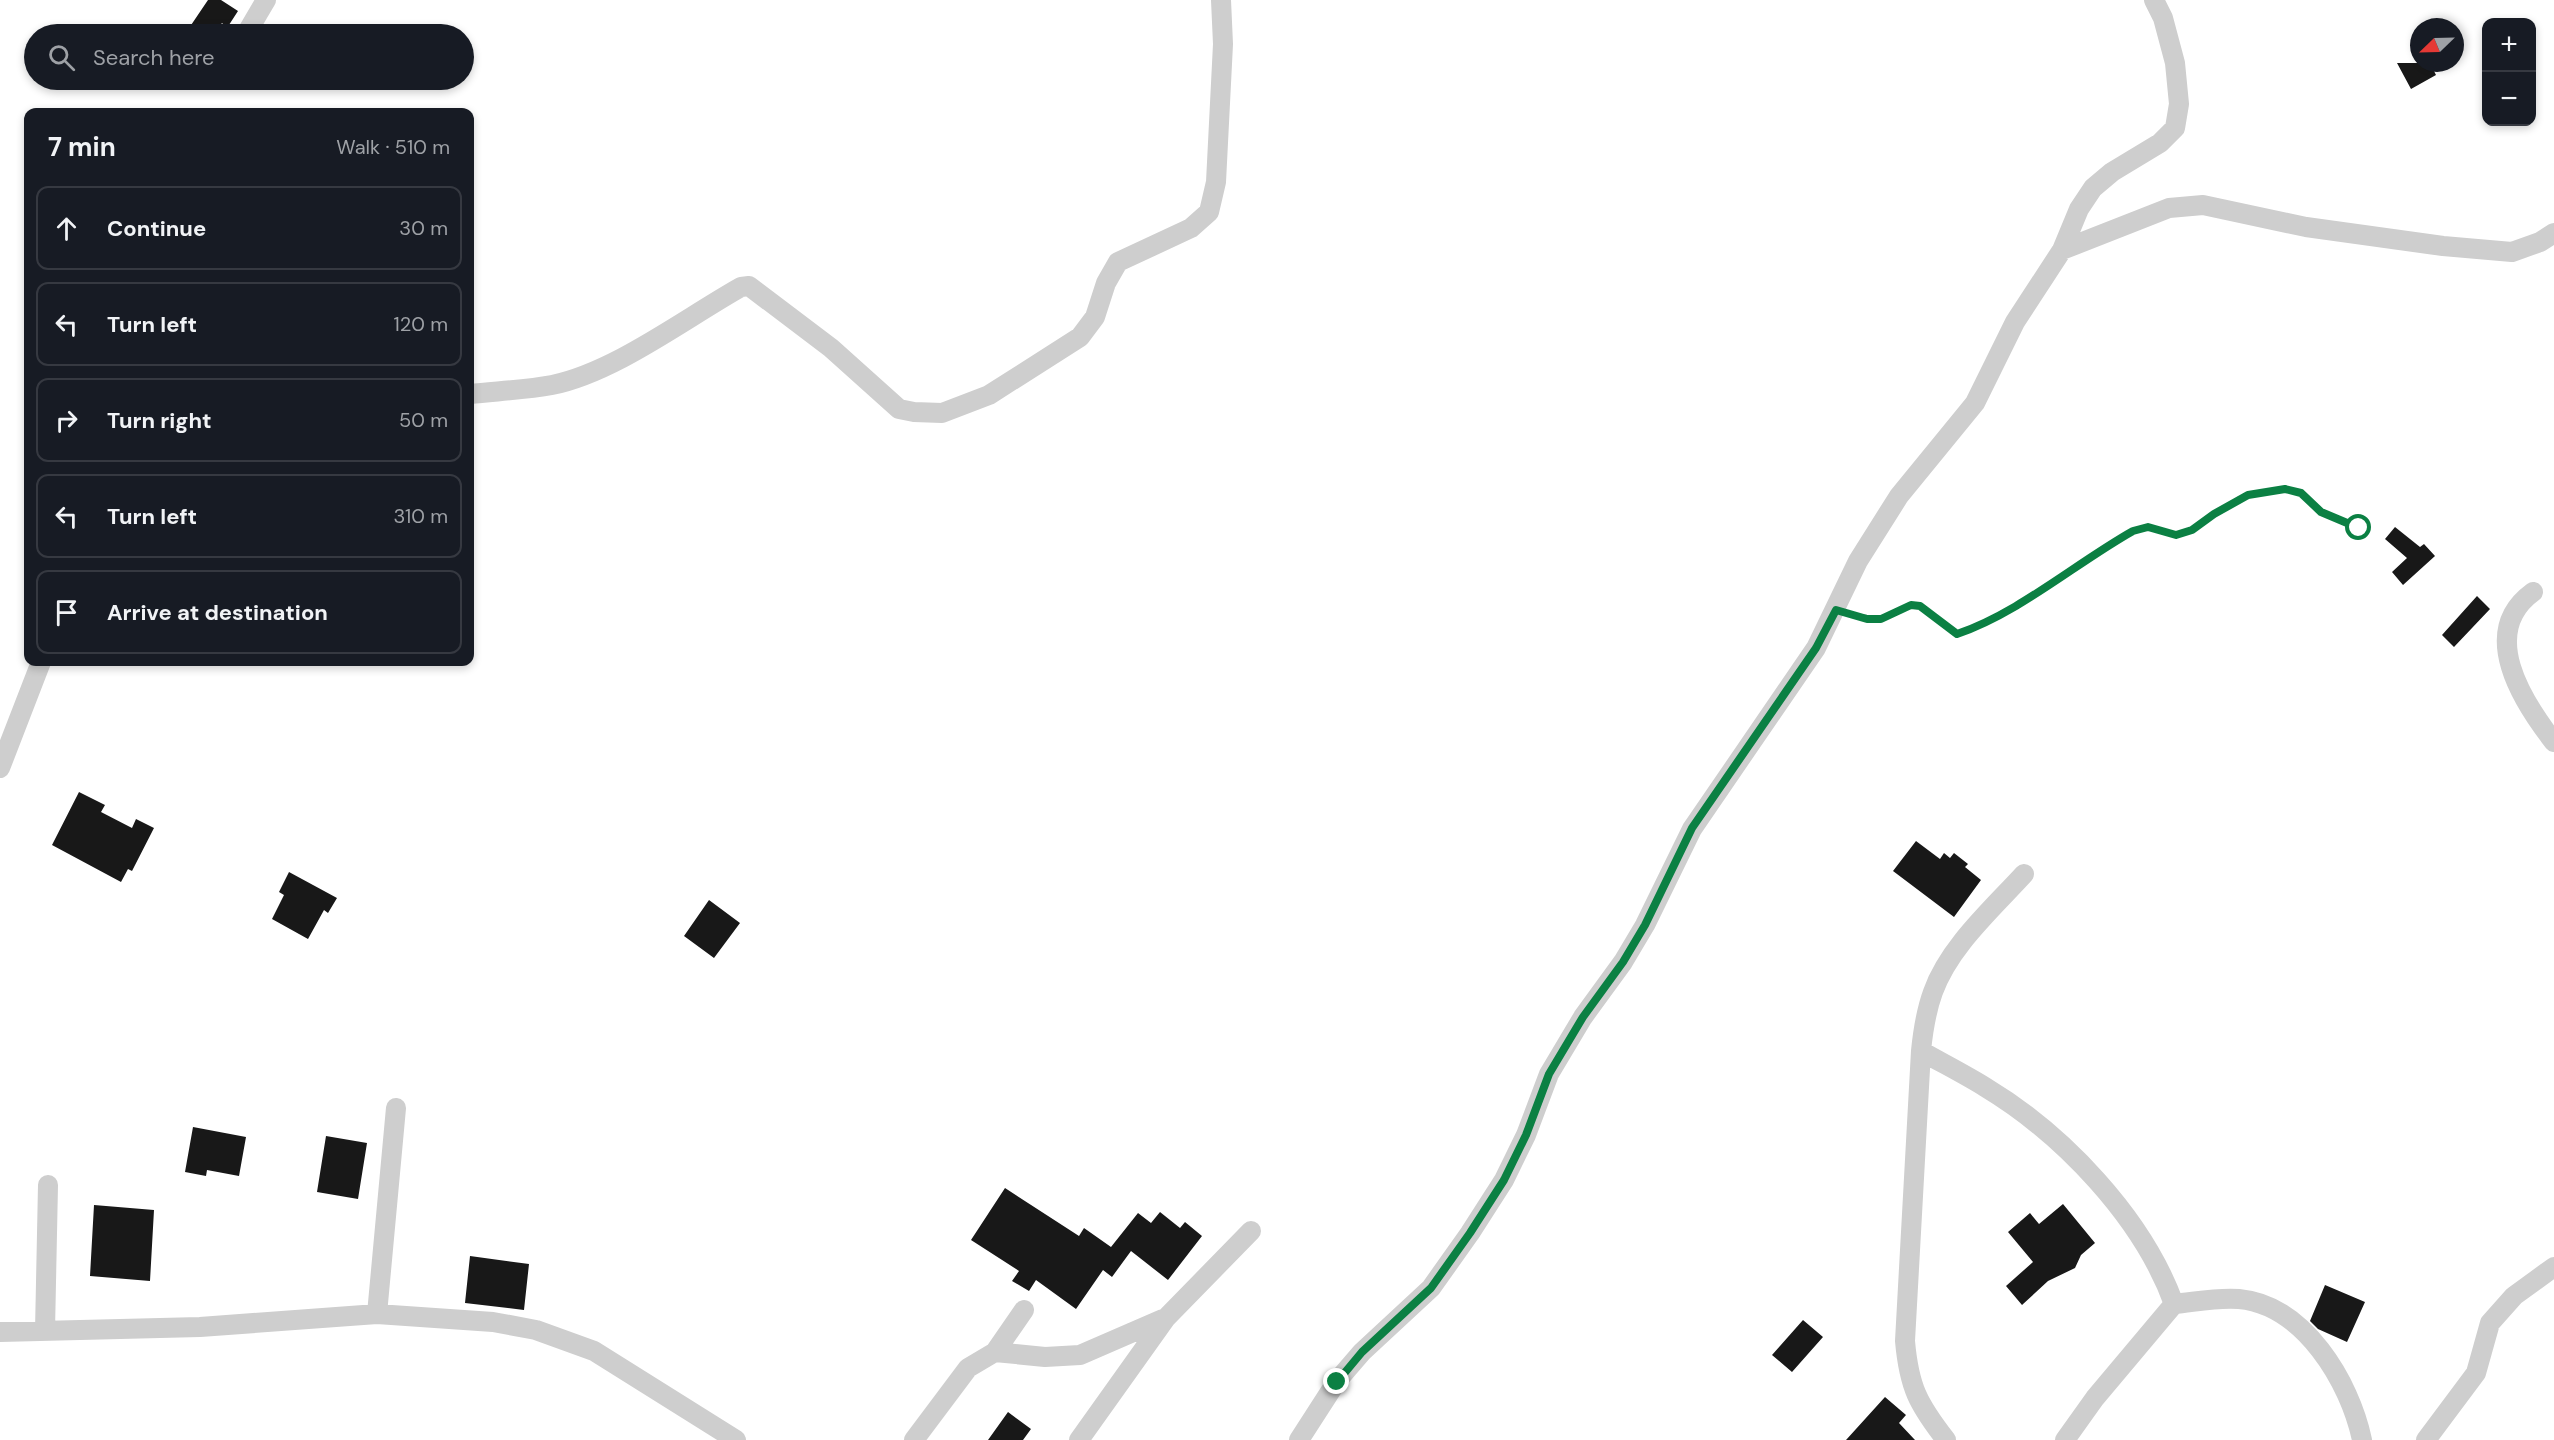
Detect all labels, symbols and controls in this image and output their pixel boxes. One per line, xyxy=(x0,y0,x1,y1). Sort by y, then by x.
north arrow xyxy=(2410,18,2464,72)
map controls xyxy=(2482,18,2536,126)
button: + xyxy=(2482,18,2536,72)
search box xyxy=(24,24,474,90)
icon: search xyxy=(45,41,78,74)
text: Search here xyxy=(93,43,214,72)
button: − xyxy=(2482,72,2536,126)
text: 7 min xyxy=(48,130,116,164)
text: Walk · 510 m xyxy=(336,134,450,160)
icon: ahead xyxy=(50,212,83,245)
text: Continue xyxy=(107,214,206,243)
text: 30 m xyxy=(399,215,448,241)
icon: left xyxy=(50,308,83,341)
text: Turn left xyxy=(107,310,197,339)
text: 120 m xyxy=(394,311,448,337)
icon: right xyxy=(50,404,83,437)
text: Turn right xyxy=(107,406,212,435)
text: 50 m xyxy=(399,407,448,433)
icon: left xyxy=(50,500,83,533)
text: Turn left xyxy=(107,502,197,531)
text: 310 m xyxy=(393,503,448,529)
route start xyxy=(2345,514,2371,540)
icon: arrive xyxy=(50,596,83,629)
text: Arrive at destination xyxy=(107,598,328,627)
route end xyxy=(1323,1368,1349,1394)

